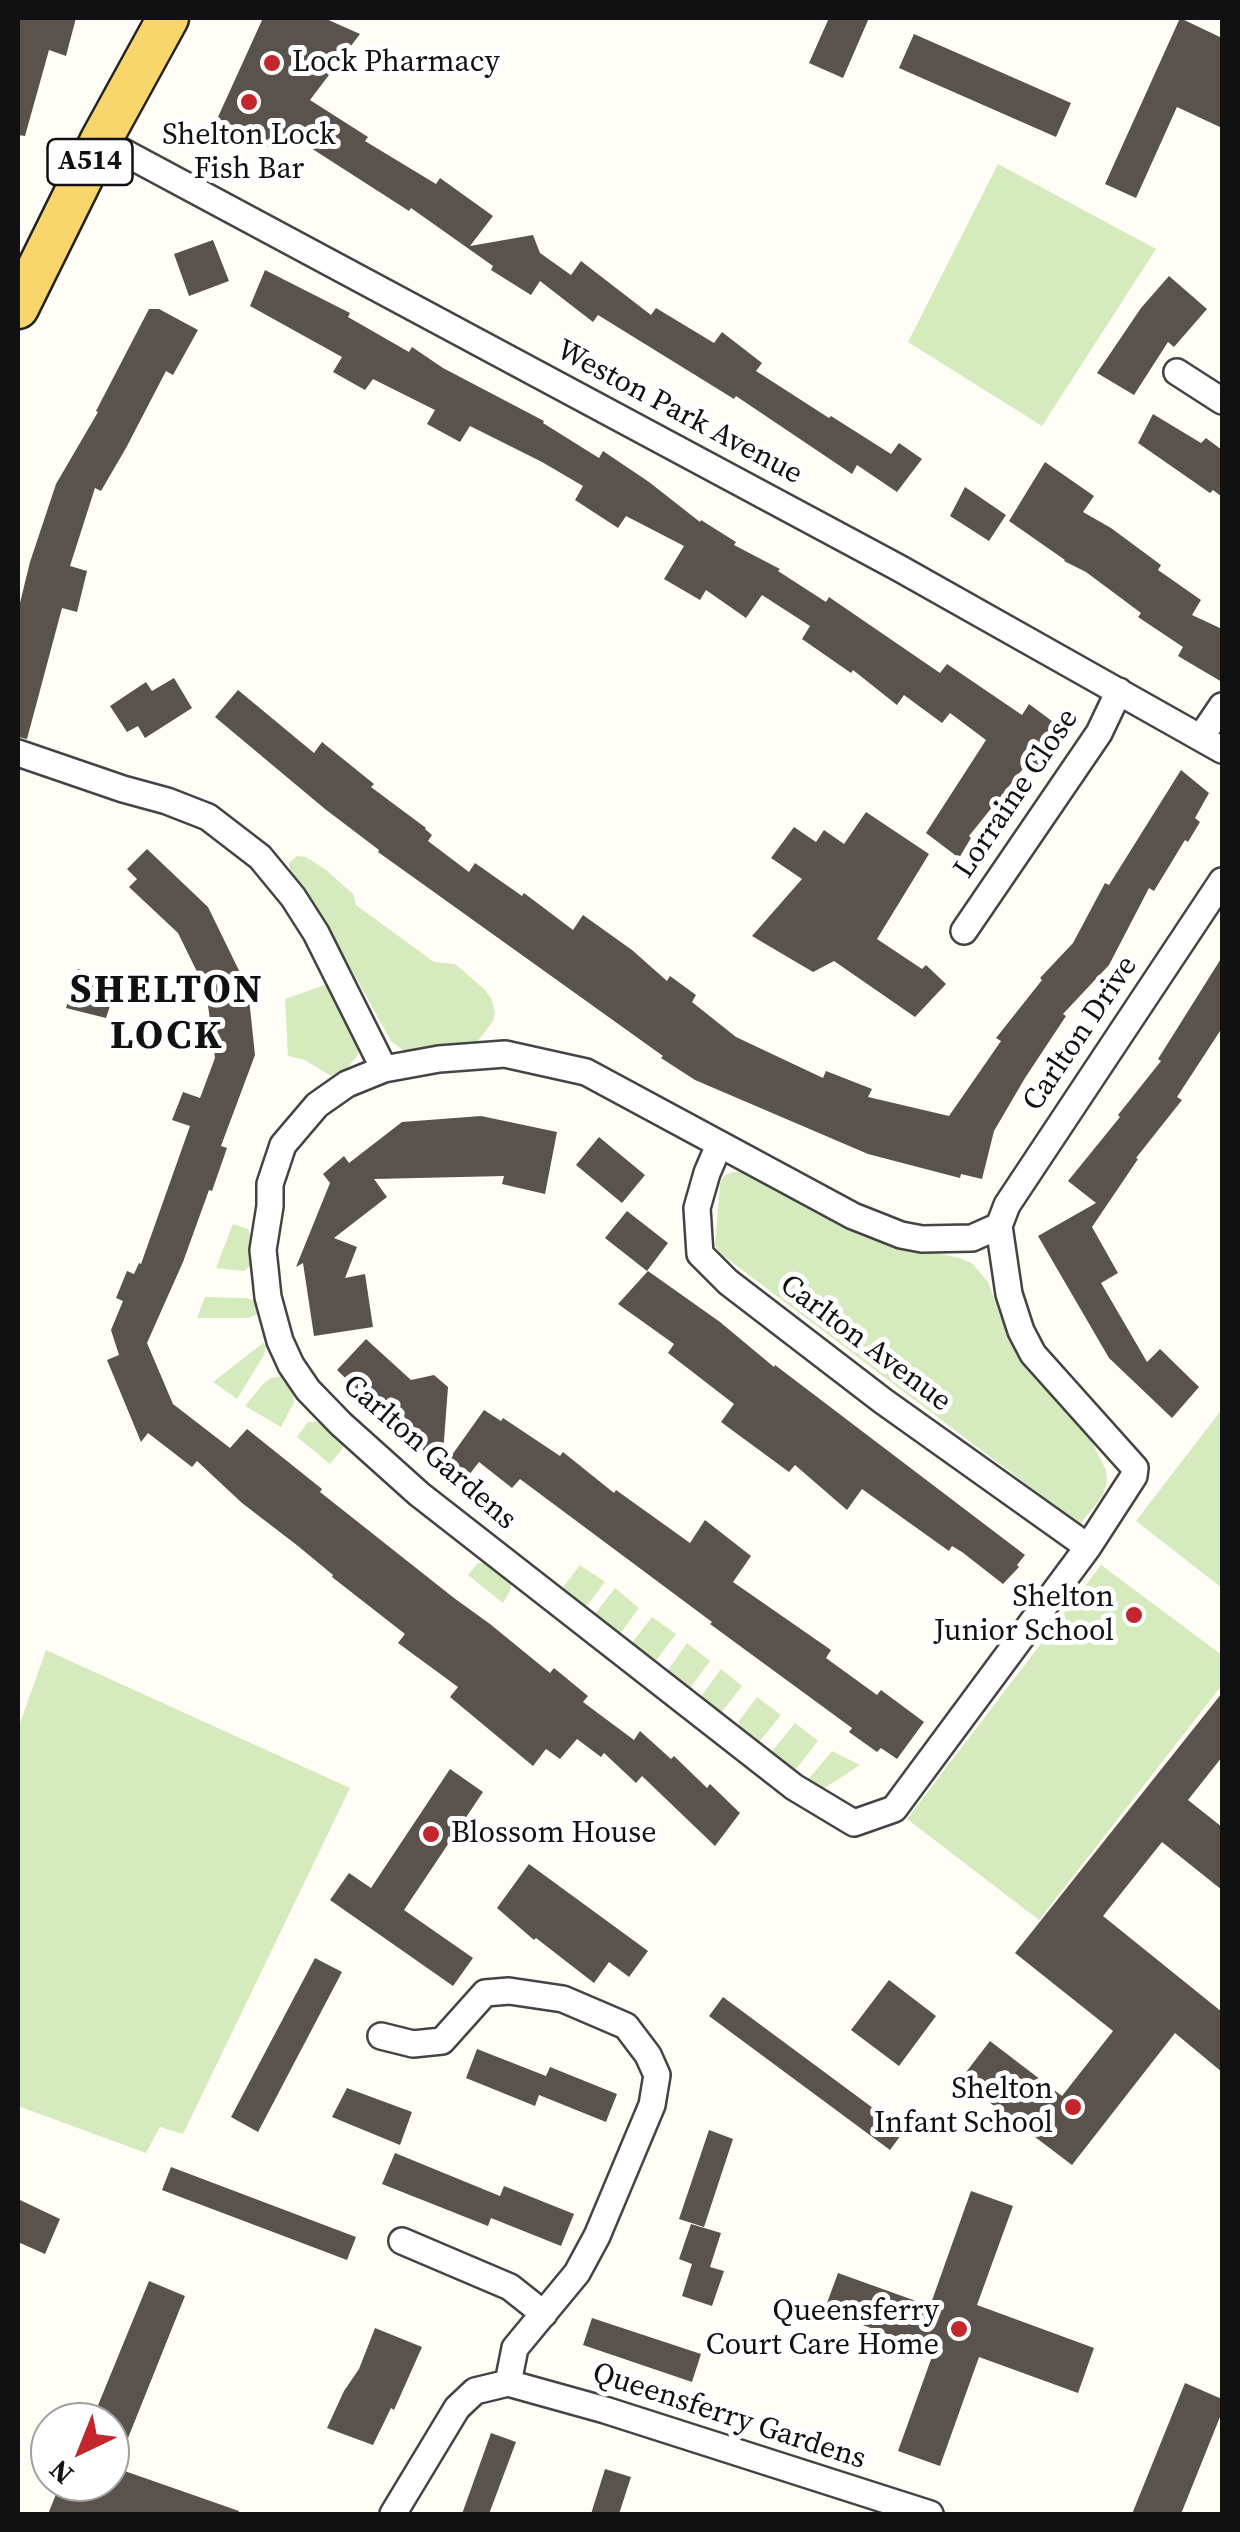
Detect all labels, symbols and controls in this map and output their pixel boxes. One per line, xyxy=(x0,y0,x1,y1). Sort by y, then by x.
place label: Lock Pharmacy xyxy=(292,45,500,81)
marker: Lock Pharmacy xyxy=(261,52,283,74)
marker: Shelton Lock Fish Bar xyxy=(238,91,260,113)
place label: Shelton Lock Fish Bar xyxy=(162,118,336,188)
road number: A514 xyxy=(48,139,132,185)
street label: Weston Park Avenue xyxy=(550,333,808,493)
street label: Lorraine Close xyxy=(947,702,1087,886)
street label: Carlton Drive xyxy=(1016,950,1146,1118)
district label: SHELTON LOCK xyxy=(70,968,264,1062)
street label: Carlton Avenue xyxy=(772,1268,958,1420)
street label: Carlton Gardens xyxy=(335,1368,523,1538)
place label: Shelton Junior School xyxy=(934,1580,1114,1650)
marker: Shelton Junior School xyxy=(1123,1604,1145,1626)
place label: Blossom House xyxy=(451,1816,657,1852)
marker: Blossom House xyxy=(420,1823,442,1845)
place label: Shelton Infant School xyxy=(874,2072,1053,2142)
marker: Shelton Infant School xyxy=(1062,2096,1084,2118)
place label: Queensferry Court Care Home xyxy=(706,2294,939,2364)
marker: Queensferry Court Care Home xyxy=(948,2318,970,2340)
street label: Queensferry Gardens xyxy=(588,2356,870,2478)
north arrow xyxy=(30,2402,130,2502)
text: N xyxy=(40,2452,81,2493)

